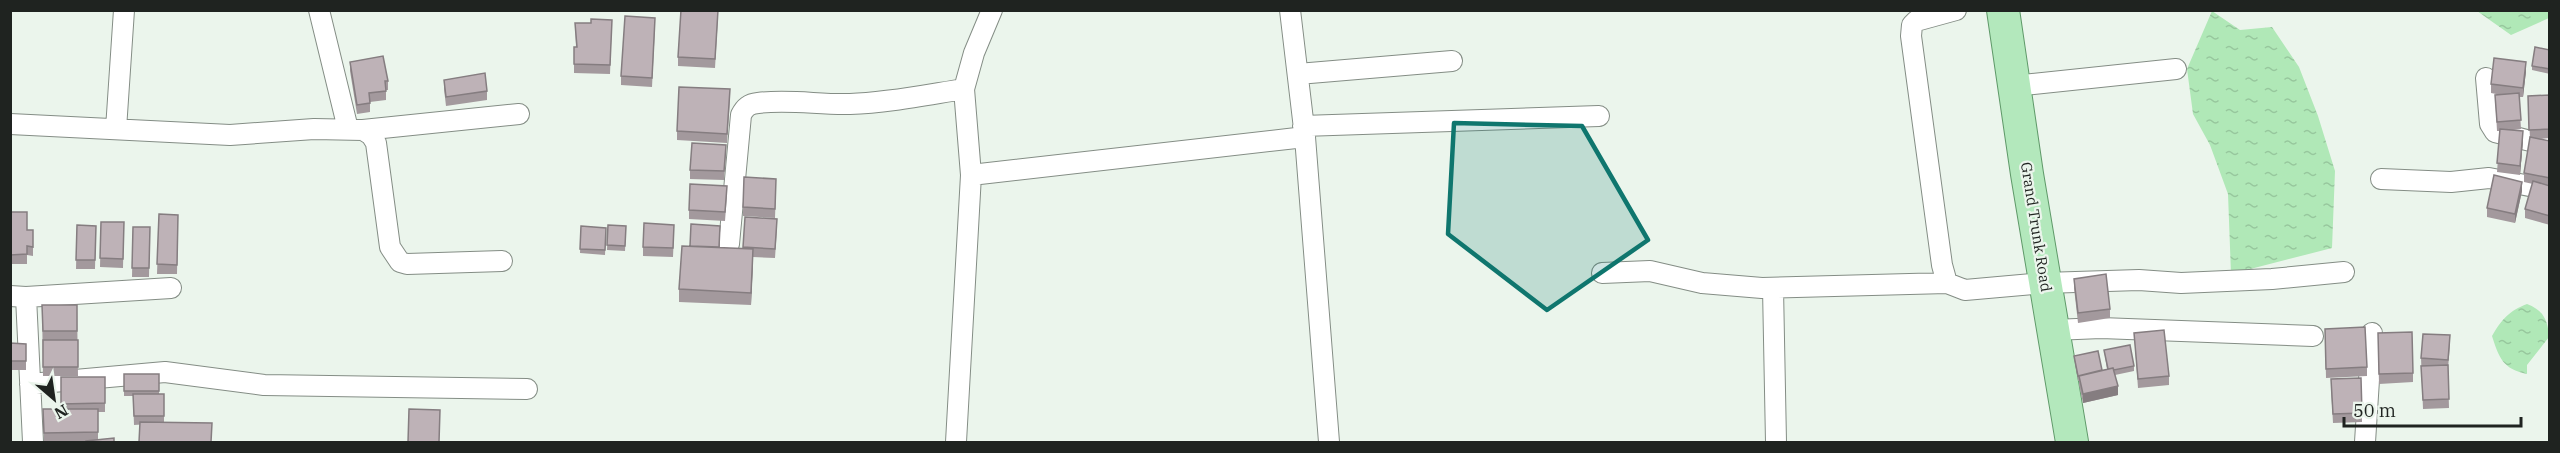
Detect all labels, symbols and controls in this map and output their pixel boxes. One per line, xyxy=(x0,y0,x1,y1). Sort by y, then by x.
street label: Grand Trunk Road xyxy=(2017,161,2056,293)
north arrow xyxy=(24,369,84,429)
scale bar xyxy=(2344,390,2521,428)
text: 50 m xyxy=(2353,399,2396,422)
text: N xyxy=(51,400,72,424)

